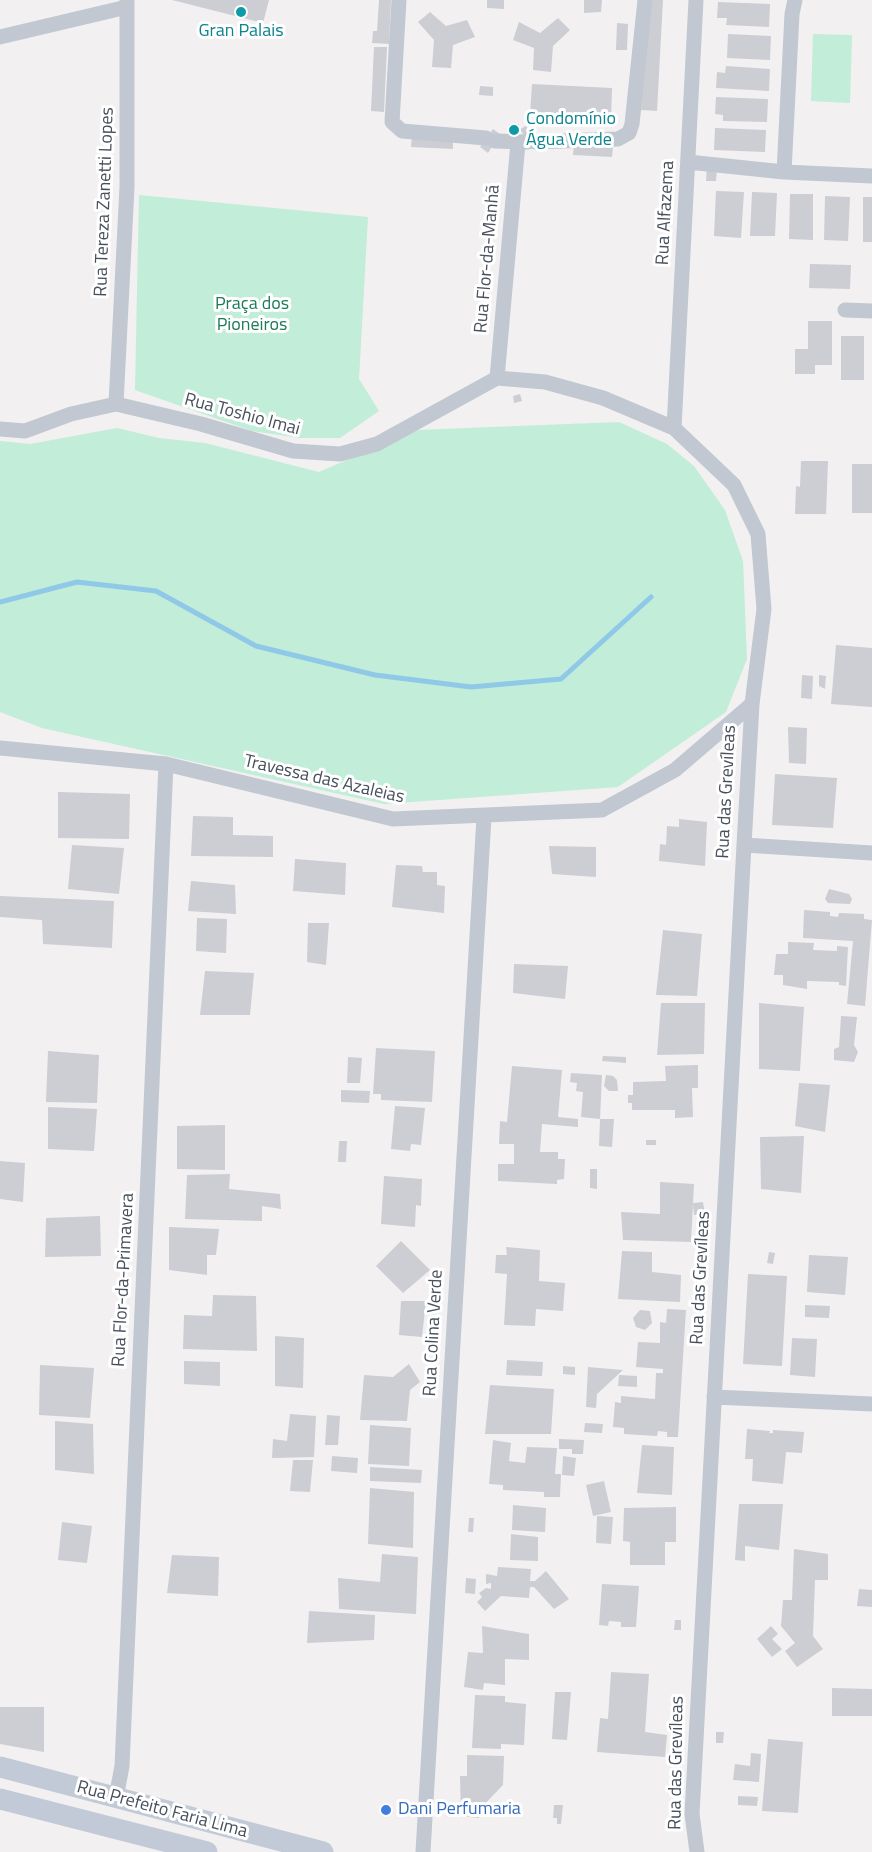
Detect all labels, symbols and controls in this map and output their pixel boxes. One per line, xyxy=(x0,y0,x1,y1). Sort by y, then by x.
marker: Gran Palais xyxy=(234,5,248,19)
place label: Gran Palais xyxy=(198,21,284,43)
street label: Rua Tereza Zanetti Lopes xyxy=(91,107,119,297)
place label: Condomínio Água Verde xyxy=(526,109,616,152)
marker: Condomínio Água Verde xyxy=(507,123,521,137)
street label: Rua Alfazema xyxy=(652,160,680,266)
street label: Rua Flor-da-Manhã xyxy=(471,184,505,334)
park label: Praça dos Pioneiros xyxy=(215,294,289,336)
street label: Rua Toshio Imai xyxy=(182,389,302,441)
street label: Rua das Grevíleas xyxy=(713,725,741,859)
street label: Travessa das Azaleias xyxy=(242,751,406,809)
street label: Rua Flor-da-Primavera xyxy=(109,1193,139,1367)
street label: Rua das Grevíleas xyxy=(687,1211,715,1345)
street label: Rua Colina Verde xyxy=(420,1269,448,1397)
street label: Rua das Grevíleas xyxy=(665,1696,689,1830)
street label: Rua Prefeito Faria Lima xyxy=(74,1777,250,1843)
place label: Dani Perfumaria xyxy=(398,1799,521,1821)
marker: Dani Perfumaria xyxy=(379,1803,393,1817)

